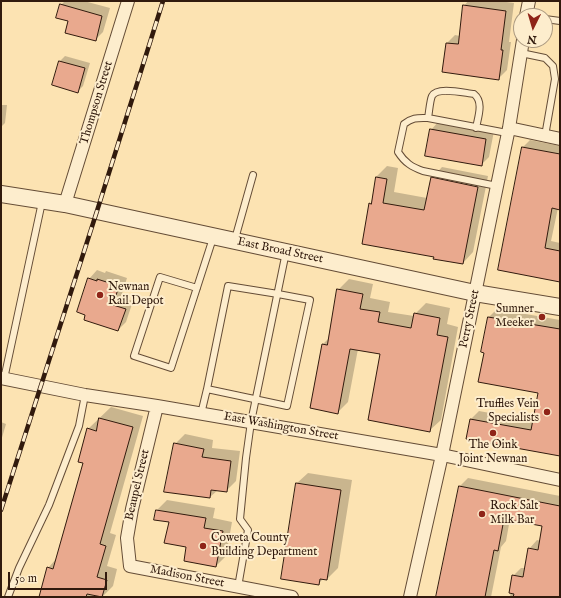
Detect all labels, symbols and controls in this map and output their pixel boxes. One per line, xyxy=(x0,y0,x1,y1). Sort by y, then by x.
north arrow xyxy=(513,8,553,48)
text: N xyxy=(527,32,537,46)
street label: Thompson Street xyxy=(77,59,117,147)
street label: East Broad Street xyxy=(236,235,324,267)
place label: Newnan Rail Depot xyxy=(108,281,164,309)
street label: Perry Street xyxy=(457,288,483,350)
marker: Newnan Rail Depot xyxy=(95,290,105,300)
place label: Sumner Meeker xyxy=(496,303,534,331)
marker: Sumner Meeker xyxy=(537,312,547,322)
place label: Truffles Vein Specialists xyxy=(476,398,539,426)
marker: Truffles Vein Specialists xyxy=(542,407,552,417)
street label: East Washington Street xyxy=(222,410,340,444)
marker: The Oink Joint Newnan xyxy=(488,428,498,438)
place label: The Oink Joint Newnan xyxy=(459,439,527,467)
street label: Beaupel Street xyxy=(123,448,153,522)
place label: Rock Salt Milk Bar xyxy=(490,500,538,528)
marker: Rock Salt Milk Bar xyxy=(477,509,487,519)
place label: Coweta County Building Department xyxy=(211,532,317,560)
marker: Coweta County Building Department xyxy=(198,541,208,551)
street label: Madison Street xyxy=(149,563,225,591)
scale bar xyxy=(10,564,109,590)
text: 50 m xyxy=(15,571,37,586)

